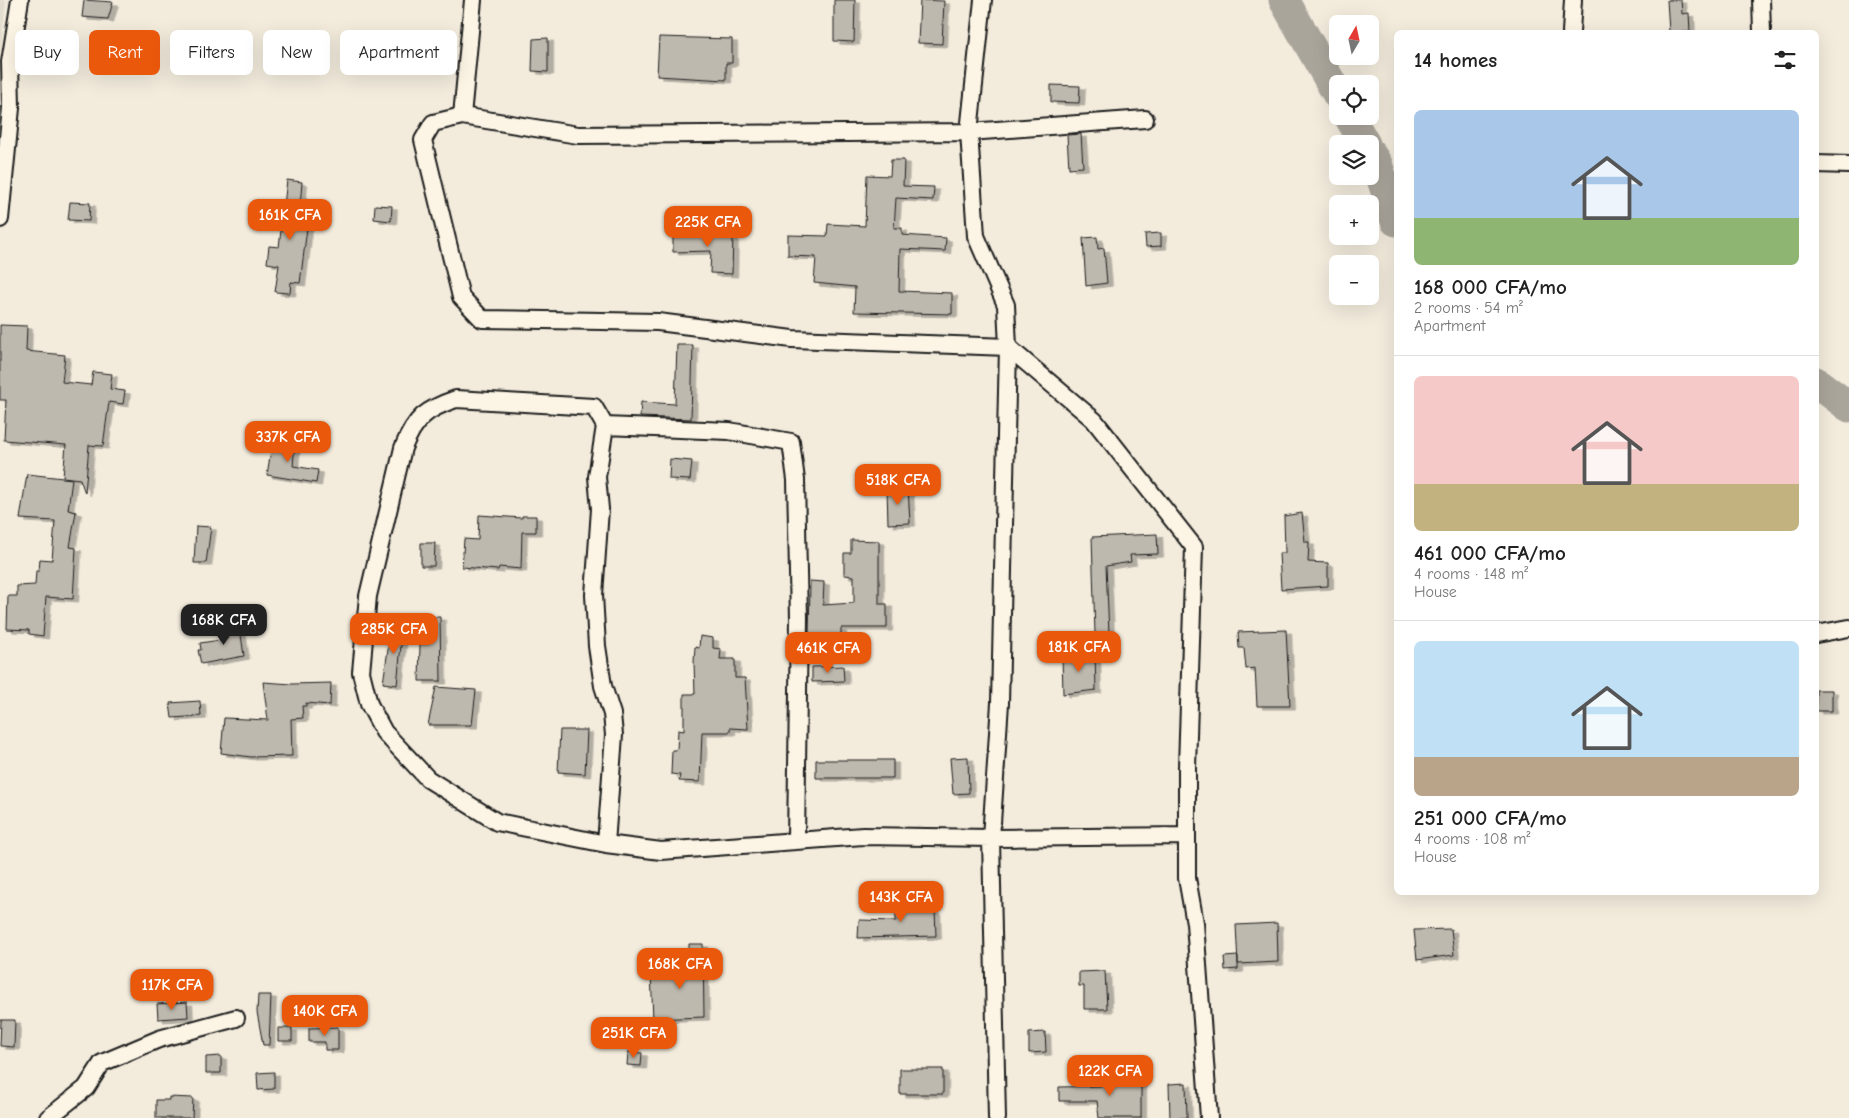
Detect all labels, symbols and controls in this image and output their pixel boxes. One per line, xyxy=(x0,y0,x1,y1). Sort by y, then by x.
north arrow xyxy=(1329,15,1379,65)
map controls xyxy=(1329,15,1379,305)
chip: Buy xyxy=(15,30,79,75)
chip: Rent xyxy=(89,30,160,75)
chip: Filters xyxy=(170,30,253,75)
chip: New xyxy=(263,30,330,75)
chip: Apartment xyxy=(340,30,457,75)
icon: filters xyxy=(1771,46,1799,74)
text: 14 homes xyxy=(1414,48,1497,72)
button: locate xyxy=(1329,75,1379,125)
button: layers xyxy=(1329,135,1379,185)
icon: home xyxy=(1562,143,1652,233)
button: + xyxy=(1329,195,1379,245)
pin: 161K CFA xyxy=(238,198,342,241)
text: 161K CFA xyxy=(259,206,321,224)
pin: 225K CFA xyxy=(656,206,760,248)
text: 225K CFA xyxy=(675,213,741,231)
button: − xyxy=(1329,255,1379,305)
text: 168 000 CFA/mo xyxy=(1414,275,1567,299)
text: 2 rooms · 54 m² xyxy=(1414,299,1523,317)
text: Apartment xyxy=(1414,317,1486,335)
icon: home xyxy=(1562,408,1652,498)
pin: 337K CFA xyxy=(236,420,340,463)
text: 337K CFA xyxy=(256,428,320,446)
pin: 518K CFA xyxy=(846,464,950,506)
text: 518K CFA xyxy=(866,471,930,489)
text: 461 000 CFA/mo xyxy=(1414,541,1566,565)
text: 4 rooms · 148 m² xyxy=(1414,565,1528,583)
text: House xyxy=(1414,583,1457,601)
pin: 168K CFA xyxy=(172,604,276,646)
text: 168K CFA xyxy=(192,611,256,629)
pin: 285K CFA xyxy=(342,612,446,655)
text: 285K CFA xyxy=(361,620,427,638)
pin: 181K CFA xyxy=(1027,630,1131,673)
pin: 461K CFA xyxy=(776,632,880,674)
text: 181K CFA xyxy=(1048,638,1110,656)
text: 461K CFA xyxy=(796,639,860,657)
icon: home xyxy=(1562,673,1652,763)
text: 251 000 CFA/mo xyxy=(1414,806,1567,830)
text: 4 rooms · 108 m² xyxy=(1414,830,1530,848)
text: House xyxy=(1414,848,1457,866)
pin: 143K CFA xyxy=(849,880,953,923)
text: 143K CFA xyxy=(870,888,932,906)
pin: 168K CFA xyxy=(628,948,732,990)
text: 168K CFA xyxy=(648,955,712,973)
pin: 117K CFA xyxy=(120,968,224,1011)
text: 117K CFA xyxy=(141,976,203,994)
pin: 140K CFA xyxy=(273,994,377,1037)
text: 140K CFA xyxy=(293,1002,357,1020)
pin: 251K CFA xyxy=(582,1016,686,1059)
text: 251K CFA xyxy=(602,1024,666,1042)
pin: 122K CFA xyxy=(1058,1054,1162,1097)
text: 122K CFA xyxy=(1078,1062,1142,1080)

